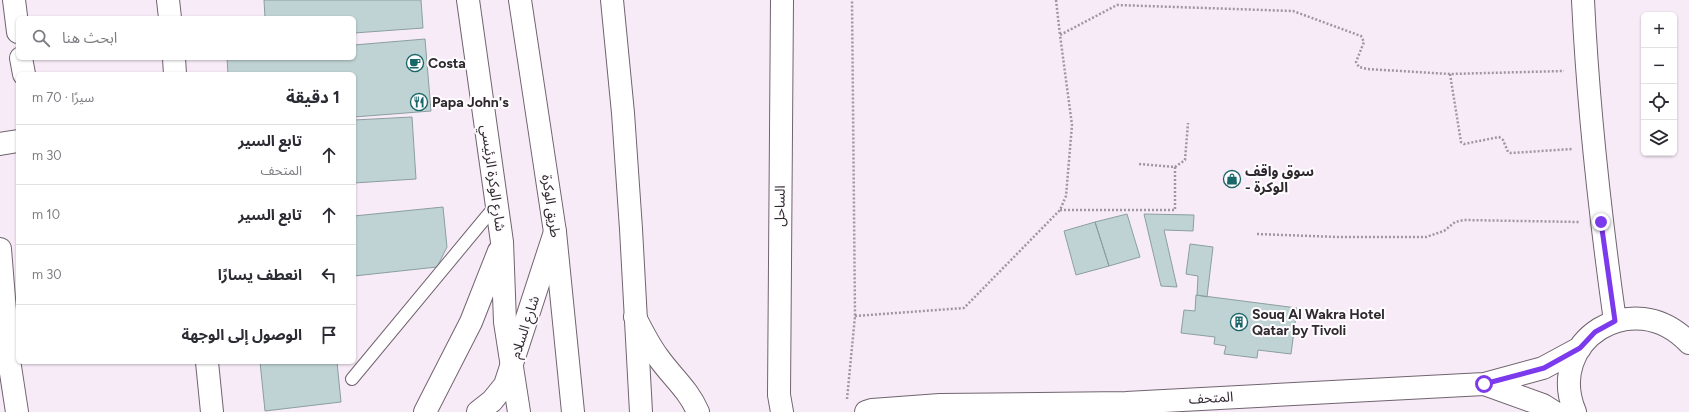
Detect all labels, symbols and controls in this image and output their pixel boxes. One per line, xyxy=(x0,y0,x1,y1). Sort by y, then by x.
map controls xyxy=(1641,12,1677,156)
button: + xyxy=(1641,12,1677,48)
search box xyxy=(16,16,356,60)
icon: search xyxy=(30,27,52,49)
text: ابحث هنا xyxy=(62,29,117,47)
button: − xyxy=(1641,48,1677,84)
cafe icon: Costa xyxy=(405,53,425,73)
place label: Costa xyxy=(428,55,466,72)
button: locate xyxy=(1641,84,1677,120)
text: 1 دقيقة xyxy=(286,87,340,107)
text: سيرًا · 70 m xyxy=(32,90,94,105)
restaurant icon: Papa John's xyxy=(409,92,429,112)
place label: Papa John's xyxy=(432,94,509,111)
button: layers xyxy=(1641,120,1677,156)
street label: شارع الوكرة الرئيسي xyxy=(475,124,509,233)
text: تابع السير xyxy=(238,132,302,150)
icon: ahead xyxy=(318,144,340,166)
text: 30 m xyxy=(32,148,62,163)
text: المتحف xyxy=(261,163,302,178)
place label: سوق واقف - الوكرة xyxy=(1245,163,1314,196)
shop icon: سوق واقف - الوكرة xyxy=(1222,169,1242,189)
street label: طريق الوكرة xyxy=(537,173,564,239)
street label: الساحل xyxy=(771,185,789,227)
icon: ahead xyxy=(318,204,340,226)
text: تابع السير xyxy=(238,206,302,224)
text: 10 m xyxy=(32,207,60,222)
route end xyxy=(1592,213,1610,231)
icon: left xyxy=(318,264,340,286)
text: انعطف يسارًا xyxy=(218,266,302,284)
text: 30 m xyxy=(32,267,62,282)
street label: شارع السلام xyxy=(507,294,545,361)
place label: Souq Al Wakra Hotel Qatar by Tivoli xyxy=(1252,306,1385,339)
building icon: Souq Al Wakra Hotel Qatar by Tivoli xyxy=(1229,312,1249,332)
icon: arrive xyxy=(318,324,340,346)
text: الوصول إلى الوجهة xyxy=(182,326,302,344)
route start xyxy=(1475,375,1493,393)
street label: المتحف xyxy=(1188,388,1234,408)

